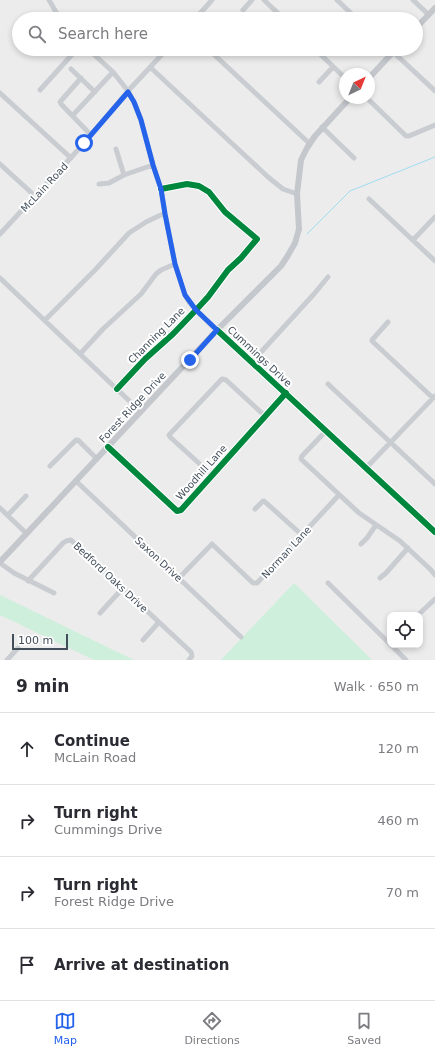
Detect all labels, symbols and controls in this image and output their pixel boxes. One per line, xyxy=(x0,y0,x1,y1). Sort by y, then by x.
search box xyxy=(12,12,423,56)
icon: search xyxy=(26,23,48,45)
text: Search here xyxy=(58,25,148,43)
north arrow xyxy=(339,68,375,104)
route start xyxy=(75,134,93,152)
street label: McLain Road xyxy=(19,160,70,214)
street label: Channing Lane xyxy=(126,305,187,366)
street label: Cummings Drive xyxy=(225,324,294,389)
route end xyxy=(181,351,199,369)
street label: Forest Ridge Drive xyxy=(97,370,168,445)
street label: Woodhill Lane xyxy=(174,443,229,502)
street label: Norman Lane xyxy=(259,524,313,581)
street label: Saxon Drive xyxy=(133,535,184,584)
street label: Bedford Oaks Drive xyxy=(71,540,150,615)
map controls xyxy=(387,612,423,648)
button: locate xyxy=(387,612,423,648)
scale bar xyxy=(12,632,68,651)
text: 100 m xyxy=(18,634,53,647)
text: 9 min xyxy=(16,676,69,696)
text: Walk · 650 m xyxy=(334,679,419,694)
text: Continue xyxy=(54,732,130,750)
icon: ahead xyxy=(16,738,38,760)
text: 120 m xyxy=(377,741,419,756)
text: McLain Road xyxy=(54,750,136,765)
text: Turn right xyxy=(54,804,138,822)
icon: right xyxy=(16,810,38,832)
text: 460 m xyxy=(377,813,419,828)
text: Cummings Drive xyxy=(54,822,162,837)
text: Turn right xyxy=(54,876,138,894)
icon: right xyxy=(16,882,38,904)
text: 70 m xyxy=(386,885,419,900)
text: Forest Ridge Drive xyxy=(54,894,174,909)
icon: arrive xyxy=(16,954,38,976)
text: Arrive at destination xyxy=(54,956,229,974)
tab: Map xyxy=(54,1010,77,1047)
tab: Directions xyxy=(184,1010,240,1047)
tab: Saved xyxy=(347,1010,381,1047)

